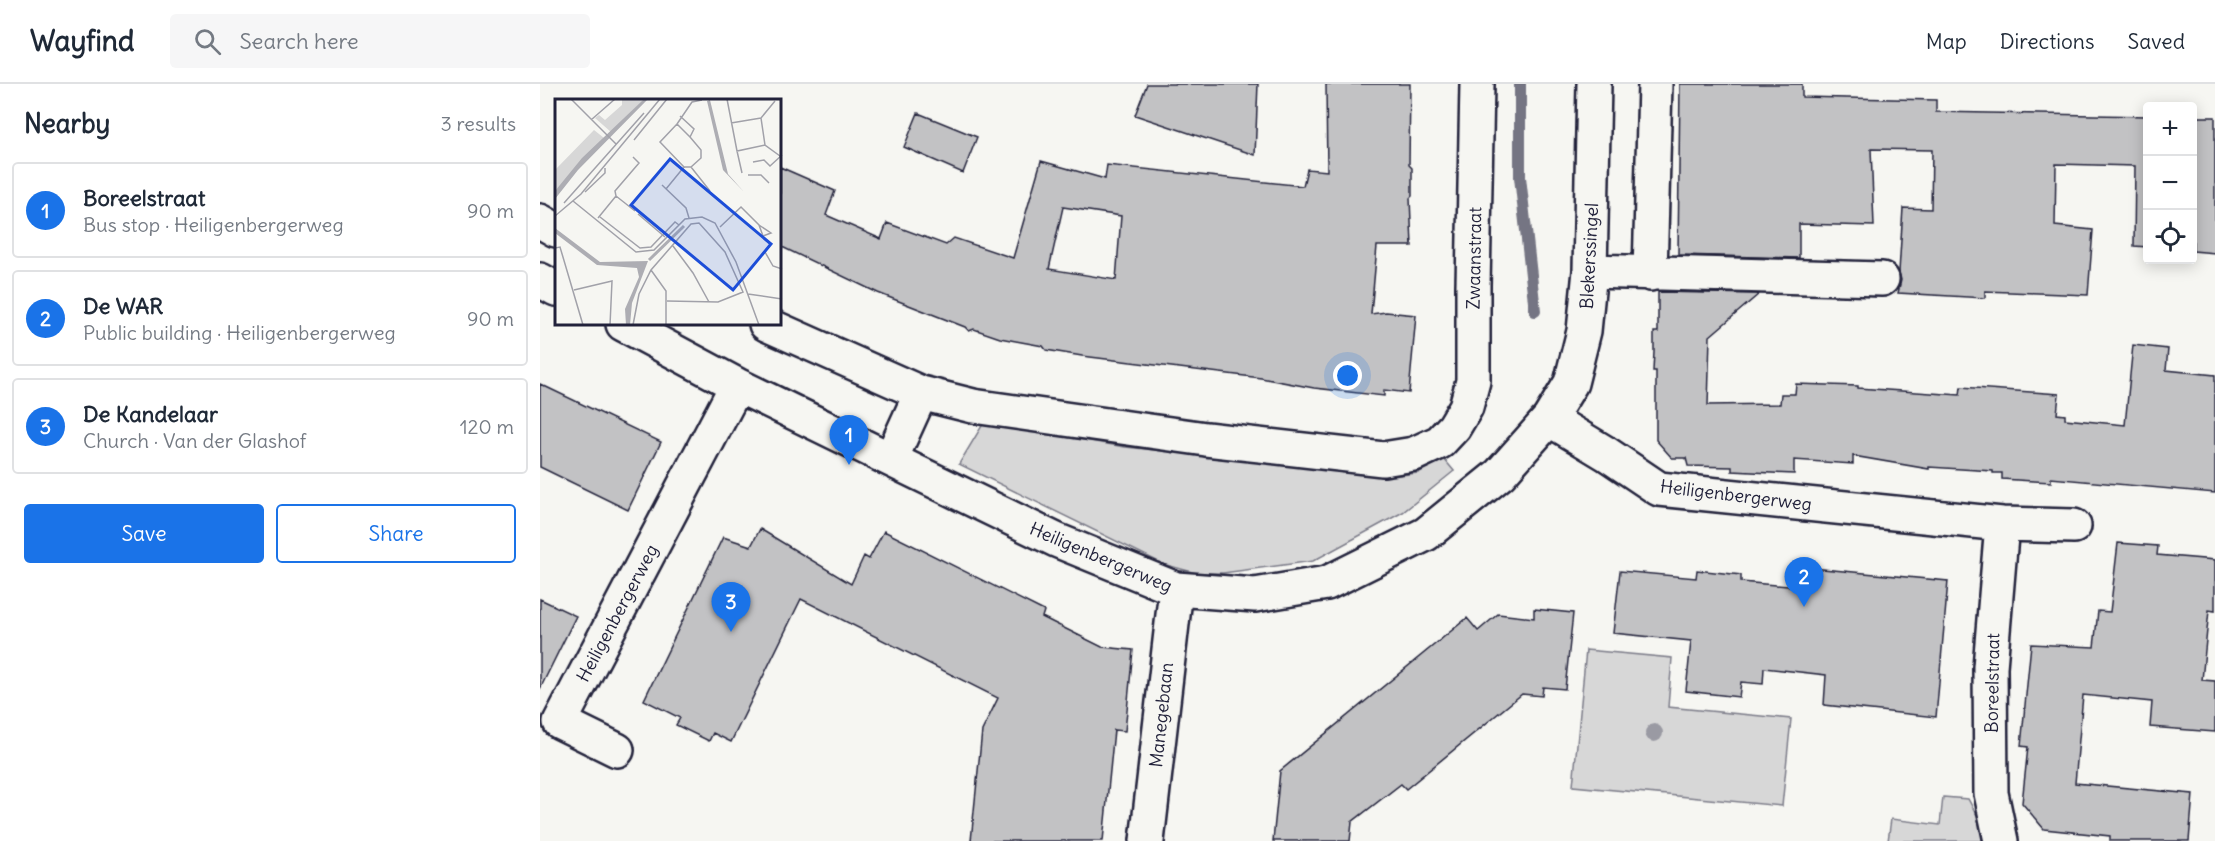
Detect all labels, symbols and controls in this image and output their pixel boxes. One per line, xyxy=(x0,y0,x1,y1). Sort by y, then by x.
search box xyxy=(170,14,590,68)
text: Wayfind xyxy=(30,23,134,59)
icon: search xyxy=(191,25,224,58)
text: Search here xyxy=(239,27,359,55)
text: Map xyxy=(1926,28,1967,55)
text: Directions xyxy=(2000,28,2094,55)
text: Saved xyxy=(2127,28,2185,55)
inset map xyxy=(555,99,782,326)
map controls xyxy=(2143,102,2197,264)
button: + xyxy=(2143,102,2197,156)
text: Nearby xyxy=(24,107,110,140)
text: 3 results xyxy=(440,111,516,136)
button: − xyxy=(2143,156,2197,210)
text: Boreelstraat xyxy=(83,184,205,212)
text: 1 xyxy=(42,198,49,223)
text: 90 m xyxy=(467,198,514,223)
street label: Blekerssingel xyxy=(1575,202,1603,310)
street label: Zwaanstraat xyxy=(1462,207,1486,309)
button: locate xyxy=(2143,210,2197,264)
text: Bus stop · Heiligenbergerweg xyxy=(83,212,344,237)
text: De WAR xyxy=(83,292,163,320)
text: 2 xyxy=(40,306,51,331)
text: 90 m xyxy=(467,306,514,331)
text: Public building · Heiligenbergerweg xyxy=(83,320,396,345)
your location xyxy=(1333,361,1362,390)
text: De Kandelaar xyxy=(83,400,218,428)
text: 3 xyxy=(40,414,51,439)
text: 120 m xyxy=(460,414,514,439)
pin: 1 xyxy=(830,416,868,465)
text: Church · Van der Glashof xyxy=(83,428,306,453)
street label: Heiligenbergerweg xyxy=(1659,474,1813,516)
button: Save xyxy=(24,504,264,563)
button: Share xyxy=(276,504,516,563)
street label: Heiligenbergerweg xyxy=(1026,517,1176,597)
street label: Heiligenbergerweg xyxy=(571,540,663,686)
pin: 2 xyxy=(1784,558,1824,607)
pin: 3 xyxy=(712,582,750,632)
street label: Boreelstraat xyxy=(1980,633,2004,733)
street label: Manegebaan xyxy=(1144,661,1178,769)

